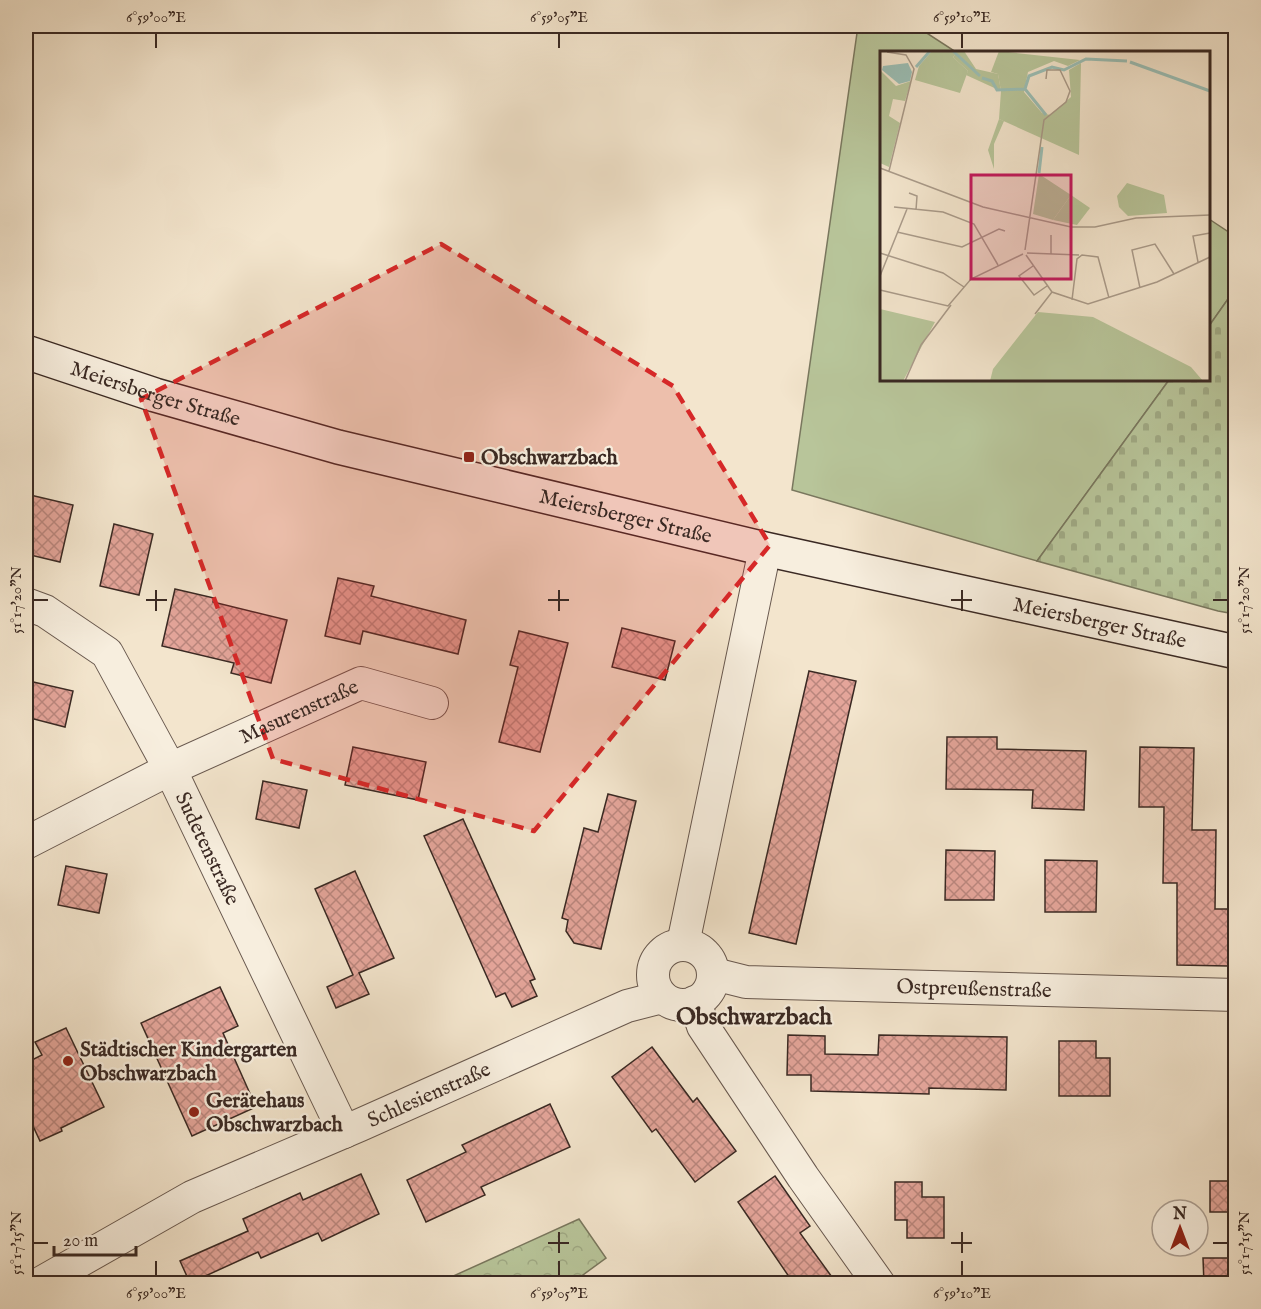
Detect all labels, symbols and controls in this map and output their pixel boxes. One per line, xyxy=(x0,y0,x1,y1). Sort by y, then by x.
text: 6°59'00"E xyxy=(126,8,186,27)
text: 6°59'05"E xyxy=(530,8,588,27)
text: 6°59'10"E xyxy=(933,8,991,27)
inset map xyxy=(880,51,1210,381)
street label: Meiersberger Straße xyxy=(66,356,244,434)
place label: Obschwarzbach xyxy=(481,445,618,472)
marker: Obschwarzbach xyxy=(462,450,476,464)
street label: Meiersberger Straße xyxy=(536,484,715,551)
text: 51°17'20"N xyxy=(7,566,26,634)
text: 51°17'20"N xyxy=(1235,566,1254,634)
street label: Meiersberger Straße xyxy=(1010,592,1189,656)
street label: Masurenstraße xyxy=(236,674,363,751)
street label: Sudetenstraße xyxy=(168,788,245,910)
street label: Ostpreußenstraße xyxy=(896,974,1052,1005)
district label: Obschwarzbach xyxy=(676,1002,832,1033)
place label: Städtischer Kindergarten Obschwarzbach xyxy=(80,1037,297,1088)
marker: Städtischer Kindergarten Obschwarzbach xyxy=(61,1054,75,1068)
street label: Schlesienstraße xyxy=(364,1056,495,1135)
place label: Gerätehaus Obschwarzbach xyxy=(206,1088,343,1139)
marker: Gerätehaus Obschwarzbach xyxy=(187,1105,201,1119)
north arrow xyxy=(1150,1198,1210,1258)
text: N xyxy=(1172,1205,1187,1225)
text: 51°17'15"N xyxy=(7,1211,26,1275)
text: 51°17'15"N xyxy=(1235,1211,1254,1275)
scale bar xyxy=(54,1219,136,1257)
text: 20 m xyxy=(63,1230,98,1253)
text: 6°59'00"E xyxy=(126,1284,186,1303)
text: 6°59'05"E xyxy=(530,1284,588,1303)
text: 6°59'10"E xyxy=(933,1284,991,1303)

